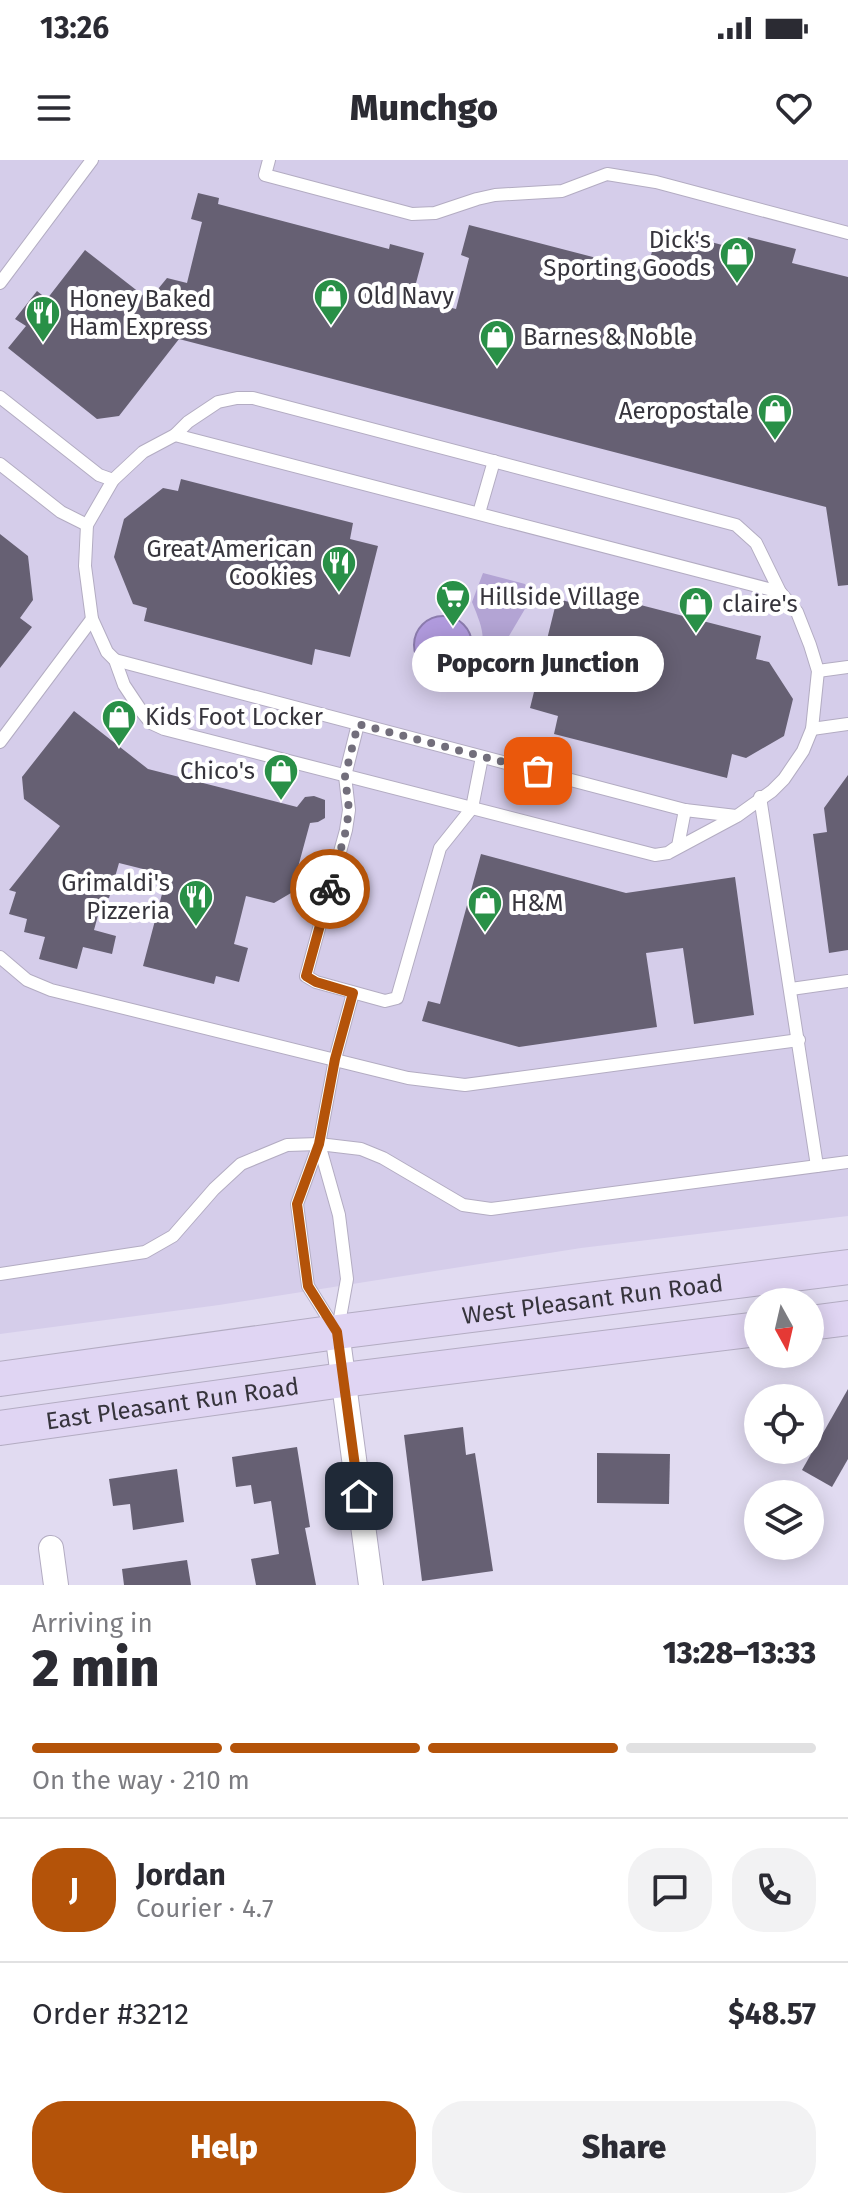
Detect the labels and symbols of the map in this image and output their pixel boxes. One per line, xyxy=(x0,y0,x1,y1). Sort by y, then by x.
place label: Dick's Sporting Goods xyxy=(543,226,711,282)
shop icon: Dick's Sporting Goods xyxy=(718,235,756,285)
shop icon: Old Navy xyxy=(312,277,350,327)
place label: Old Navy xyxy=(357,282,454,310)
place label: Honey Baked Ham Express xyxy=(69,285,212,341)
restaurant icon: Honey Baked Ham Express xyxy=(24,294,62,344)
shop icon: Barnes & Noble xyxy=(478,318,516,368)
place label: Barnes & Noble xyxy=(523,323,693,351)
shop icon: Aeropostale xyxy=(756,392,794,442)
place label: Aeropostale xyxy=(619,397,749,425)
place label: Great American Cookies xyxy=(147,535,313,591)
restaurant icon: Great American Cookies xyxy=(320,544,358,594)
supermarket icon: Hillside Village xyxy=(434,578,472,628)
place label: Hillside Village xyxy=(479,583,640,611)
shop icon: claire's xyxy=(677,585,715,635)
place label: claire's xyxy=(722,590,798,618)
callout: Popcorn Junction xyxy=(412,635,664,691)
shop icon: Kids Foot Locker xyxy=(100,698,138,748)
place label: Kids Foot Locker xyxy=(145,703,324,731)
pin xyxy=(504,737,572,805)
shop icon: Chico's xyxy=(262,752,300,802)
place label: Chico's xyxy=(180,757,255,785)
courier xyxy=(290,849,370,929)
place label: Grimaldi's Pizzeria xyxy=(61,869,170,925)
restaurant icon: Grimaldi's Pizzeria xyxy=(177,878,215,928)
shop icon: H&M xyxy=(466,884,504,934)
place label: H&M xyxy=(511,889,564,917)
street label: West Pleasant Run Road xyxy=(461,1269,725,1330)
north arrow xyxy=(744,1288,824,1368)
street label: East Pleasant Run Road xyxy=(44,1372,301,1435)
pin xyxy=(325,1462,393,1530)

